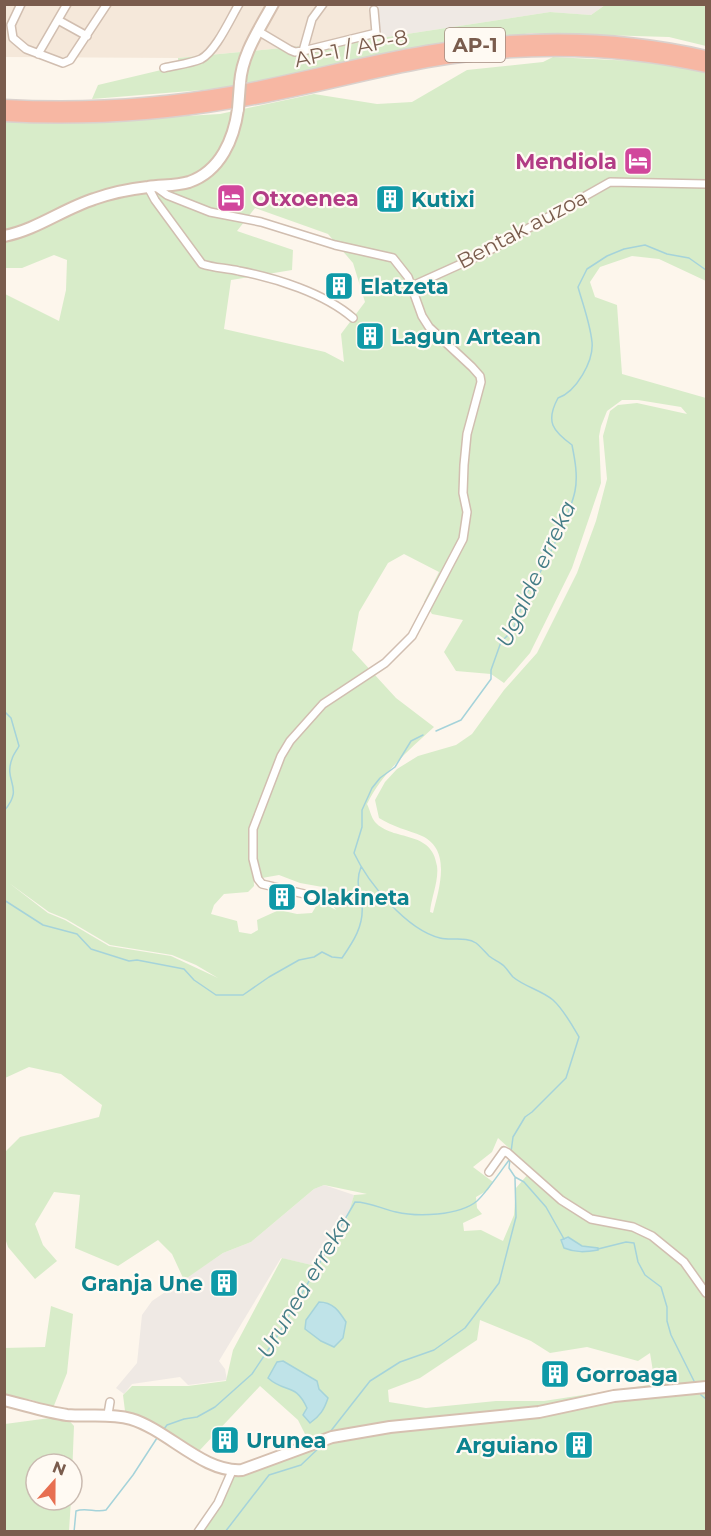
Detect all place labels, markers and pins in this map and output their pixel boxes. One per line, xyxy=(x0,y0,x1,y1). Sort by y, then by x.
hotel icon: Mendiola xyxy=(622,145,654,177)
place label: Mendiola xyxy=(515,149,617,174)
hotel icon: Otxoenea xyxy=(215,182,247,214)
building icon: Kutixi xyxy=(374,183,406,215)
place label: Otxoenea xyxy=(252,186,359,211)
place label: Kutixi xyxy=(411,187,475,212)
building icon: Elatzeta xyxy=(323,270,355,302)
place label: Elatzeta xyxy=(360,274,449,299)
building icon: Lagun Artean xyxy=(354,320,386,352)
place label: Lagun Artean xyxy=(391,324,541,349)
building icon: Olakineta xyxy=(266,881,298,913)
place label: Olakineta xyxy=(303,885,410,910)
building icon: Granja Une xyxy=(208,1267,240,1299)
place label: Granja Une xyxy=(81,1271,203,1296)
building icon: Gorroaga xyxy=(539,1358,571,1390)
place label: Gorroaga xyxy=(576,1362,678,1387)
building icon: Urunea xyxy=(209,1424,241,1456)
place label: Urunea xyxy=(246,1428,327,1453)
building icon: Arguiano xyxy=(563,1429,595,1461)
place label: Arguiano xyxy=(455,1433,558,1458)

